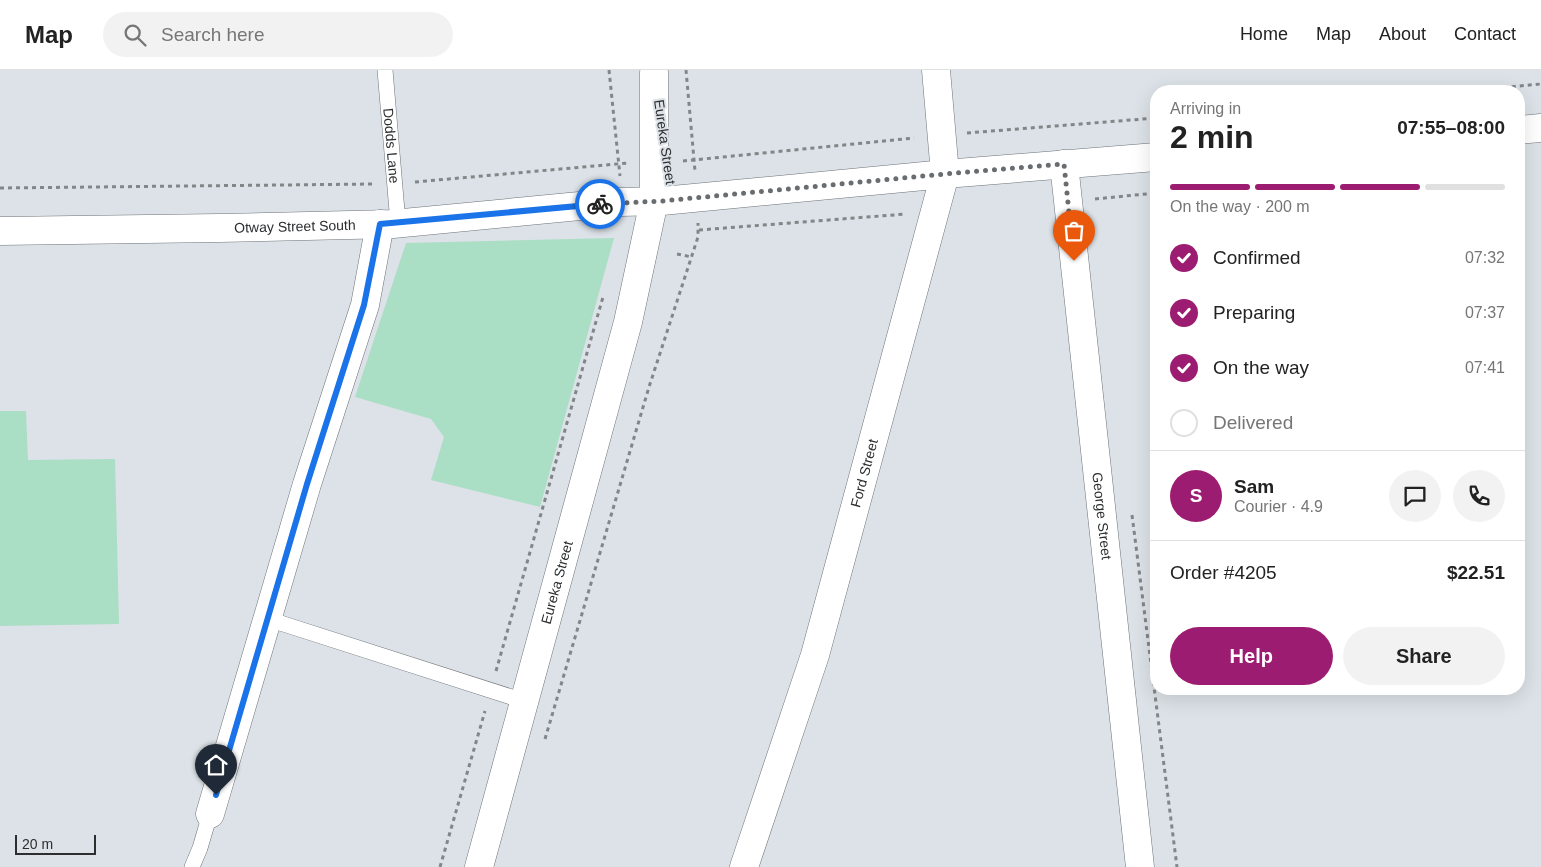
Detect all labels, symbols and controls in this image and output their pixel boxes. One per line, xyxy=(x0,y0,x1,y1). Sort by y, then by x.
search box xyxy=(103,12,453,57)
text: Map xyxy=(25,21,73,48)
icon: search xyxy=(121,21,149,49)
text: Search here xyxy=(161,24,265,45)
text: Home xyxy=(1240,24,1288,44)
text: Map xyxy=(1316,24,1351,44)
text: About xyxy=(1379,24,1426,44)
text: Contact xyxy=(1454,24,1516,44)
street label: Eureka Street xyxy=(651,98,679,186)
text: Arriving in xyxy=(1170,100,1241,117)
street label: Dodds Lane xyxy=(380,107,403,184)
text: 07:55–08:00 xyxy=(1397,117,1505,138)
text: 2 min xyxy=(1170,119,1254,155)
courier xyxy=(575,179,625,229)
icon: bike xyxy=(586,190,614,218)
text: On the way · 200 m xyxy=(1170,198,1310,215)
pin xyxy=(1053,210,1095,261)
street label: Otway Street South xyxy=(234,217,356,236)
icon: bag xyxy=(1060,217,1088,245)
icon: check xyxy=(1170,244,1198,272)
text: Confirmed xyxy=(1213,247,1301,268)
text: 07:32 xyxy=(1465,249,1505,266)
icon: check xyxy=(1170,299,1198,327)
text: Preparing xyxy=(1213,302,1295,323)
text: 07:37 xyxy=(1465,304,1505,321)
icon: check xyxy=(1170,354,1198,382)
text: On the way xyxy=(1213,357,1309,378)
text: 07:41 xyxy=(1465,359,1505,376)
text: Delivered xyxy=(1213,412,1293,433)
street label: Ford Street xyxy=(847,437,881,509)
button: chat xyxy=(1389,470,1441,522)
button: phone xyxy=(1453,470,1505,522)
street label: George Street xyxy=(1089,471,1115,561)
text: Sam xyxy=(1234,476,1274,497)
text: S xyxy=(1190,485,1202,506)
text: Courier · 4.9 xyxy=(1234,498,1323,515)
street label: Eureka Street xyxy=(538,539,576,626)
text: Order #4205 xyxy=(1170,562,1277,583)
text: $22.51 xyxy=(1447,562,1505,583)
button: Help xyxy=(1170,627,1333,685)
button: Share xyxy=(1343,627,1505,685)
pin xyxy=(195,744,237,795)
icon: home xyxy=(202,751,230,779)
scale bar xyxy=(15,832,96,855)
text: 20 m xyxy=(22,836,53,852)

